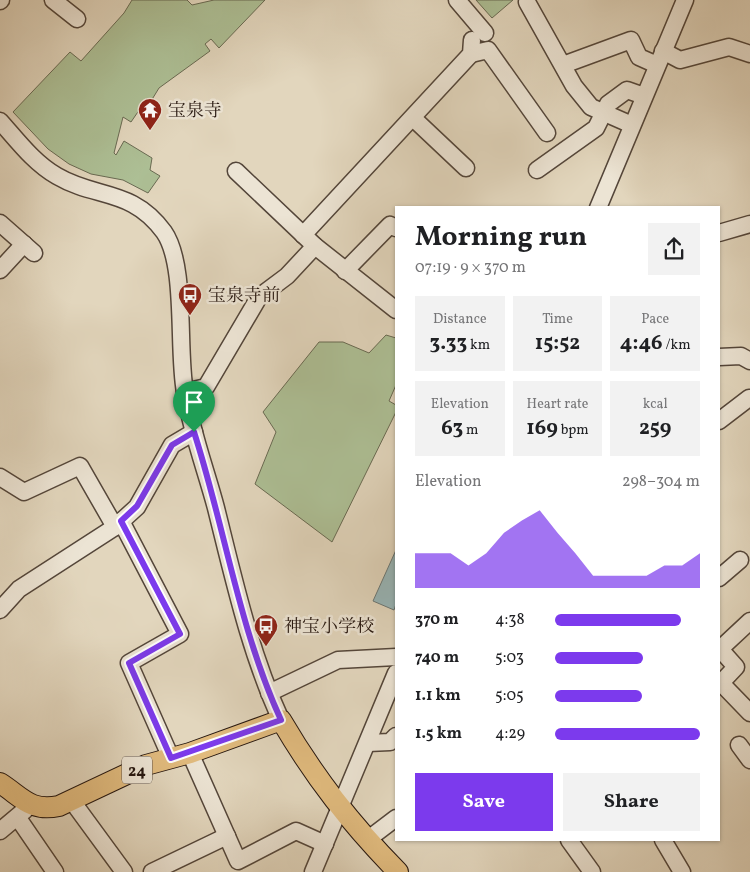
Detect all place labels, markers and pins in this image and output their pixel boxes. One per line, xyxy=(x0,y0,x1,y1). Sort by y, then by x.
temple icon: 宝泉寺 xyxy=(137,97,163,131)
place label: 宝泉寺 xyxy=(168,99,222,124)
bus stop icon: 宝泉寺前 xyxy=(177,282,203,316)
place label: 宝泉寺前 xyxy=(208,284,280,309)
pin xyxy=(173,381,215,432)
bus stop icon: 神宝小学校 xyxy=(253,613,279,647)
place label: 神宝小学校 xyxy=(284,615,374,640)

